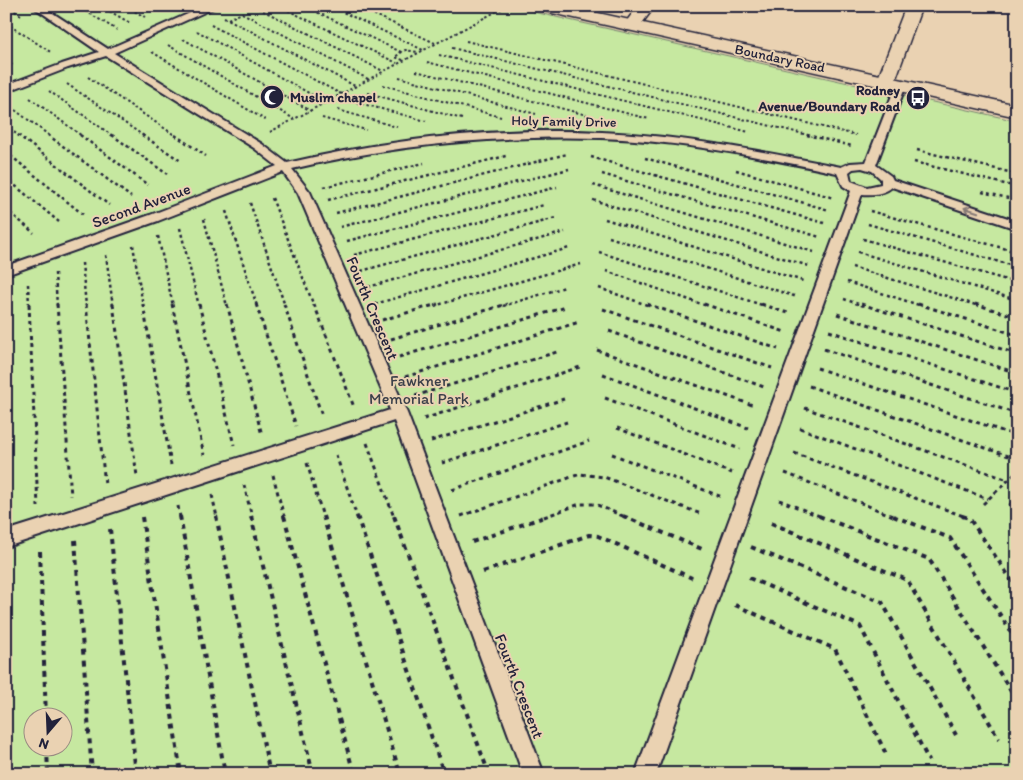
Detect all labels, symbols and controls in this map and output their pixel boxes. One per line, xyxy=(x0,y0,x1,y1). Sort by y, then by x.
street label: Boundary Road xyxy=(733,41,827,76)
place label: Rodney Avenue/Boundary Road xyxy=(758,82,901,115)
mosque icon: Muslim chapel xyxy=(259,84,285,110)
bus stop icon: Rodney Avenue/Boundary Road xyxy=(905,85,931,111)
place label: Muslim chapel xyxy=(290,89,378,106)
street label: Holy Family Drive xyxy=(511,112,617,131)
street label: Second Avenue xyxy=(89,179,193,232)
one-way arrow xyxy=(963,204,979,214)
street label: Fourth Crescent xyxy=(342,254,403,363)
park label: Fawkner Memorial Park xyxy=(369,371,469,408)
street label: Fourth Crescent xyxy=(491,631,548,741)
north arrow xyxy=(22,708,72,758)
text: N xyxy=(37,734,51,753)

